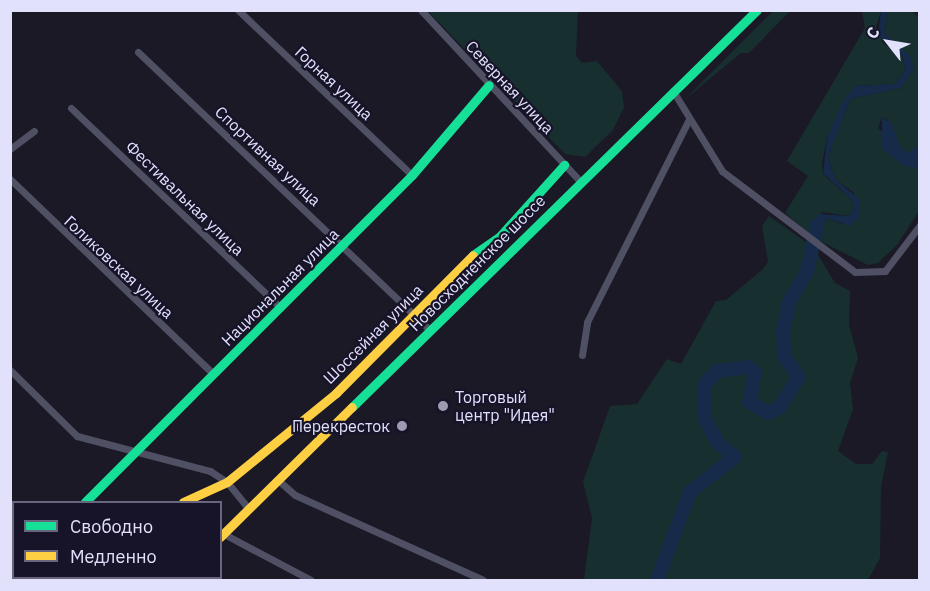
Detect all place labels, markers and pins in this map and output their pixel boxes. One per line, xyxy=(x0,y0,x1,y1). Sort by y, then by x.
place label: Торговый центр "Идея" xyxy=(455,387,555,425)
marker: Торговый центр "Идея" xyxy=(436,399,450,413)
place label: Перекресток xyxy=(292,416,390,436)
marker: Перекресток xyxy=(395,419,409,433)

